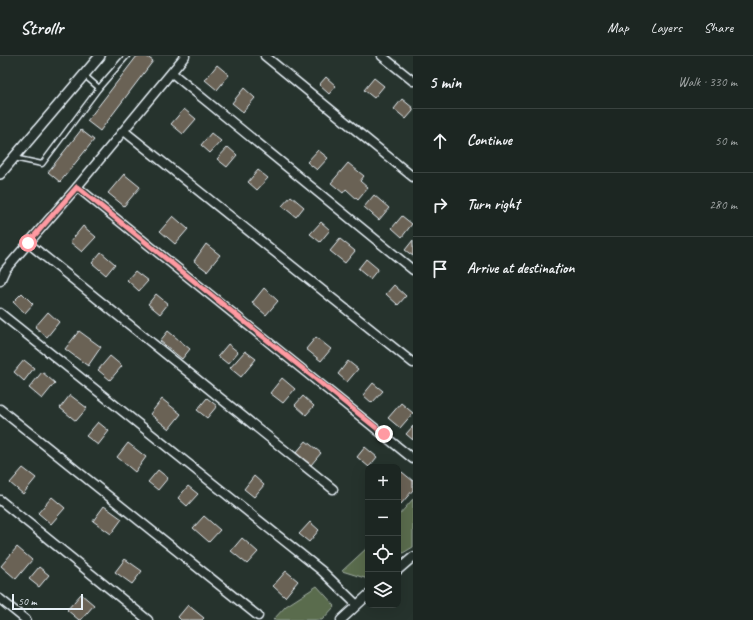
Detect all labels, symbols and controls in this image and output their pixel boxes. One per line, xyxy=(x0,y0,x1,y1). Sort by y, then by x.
text: Strollr xyxy=(20,16,63,40)
text: Map xyxy=(607,19,629,36)
text: Layers xyxy=(651,19,682,36)
text: Share xyxy=(704,19,733,36)
text: 5 min xyxy=(429,72,461,93)
text: Walk · 330 m xyxy=(678,74,737,90)
icon: ahead xyxy=(429,130,451,152)
text: Continue xyxy=(467,131,512,150)
text: 50 m xyxy=(715,133,737,149)
icon: right xyxy=(429,194,451,216)
text: Turn right xyxy=(467,195,520,214)
text: 280 m xyxy=(709,197,737,213)
route start xyxy=(19,234,37,252)
icon: arrive xyxy=(429,258,451,280)
text: Arrive at destination xyxy=(467,259,574,278)
route end xyxy=(375,425,393,443)
map controls xyxy=(365,464,401,608)
button: + xyxy=(365,464,401,500)
button: − xyxy=(365,500,401,536)
button: locate xyxy=(365,536,401,572)
button: layers xyxy=(365,572,401,608)
scale bar xyxy=(12,592,83,611)
text: 50 m xyxy=(18,594,37,608)

